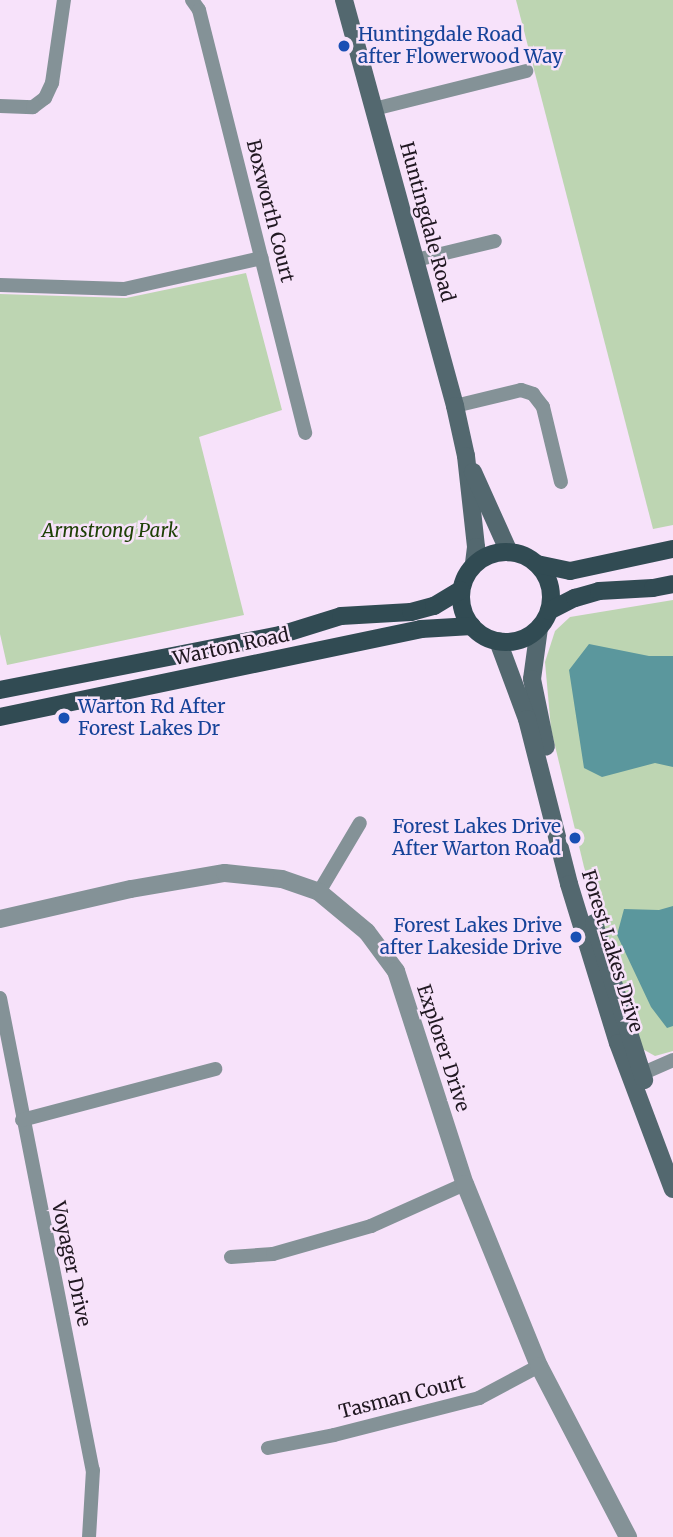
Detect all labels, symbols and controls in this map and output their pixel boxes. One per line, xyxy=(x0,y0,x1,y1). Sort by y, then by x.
place label: Huntingdale Road after Flowerwood Way xyxy=(358,24,563,68)
marker: Huntingdale Road after Flowerwood Way xyxy=(336,38,352,54)
street label: Boxworth Court xyxy=(241,137,299,285)
street label: Huntingdale Road xyxy=(395,140,459,304)
park label: Armstrong Park xyxy=(42,520,178,542)
street label: Warton Road xyxy=(171,624,291,670)
place label: Warton Rd After Forest Lakes Dr xyxy=(78,696,225,740)
marker: Warton Rd After Forest Lakes Dr xyxy=(56,710,72,726)
place label: Forest Lakes Drive After Warton Road xyxy=(392,816,561,860)
marker: Forest Lakes Drive After Warton Road xyxy=(567,830,583,846)
street label: Forest Lakes Drive xyxy=(576,867,648,1035)
place label: Forest Lakes Drive after Lakeside Drive xyxy=(380,915,562,959)
marker: Forest Lakes Drive after Lakeside Drive xyxy=(568,929,584,945)
street label: Explorer Drive xyxy=(412,982,474,1114)
street label: Voyager Drive xyxy=(47,1199,95,1329)
street label: Tasman Court xyxy=(336,1370,468,1424)

